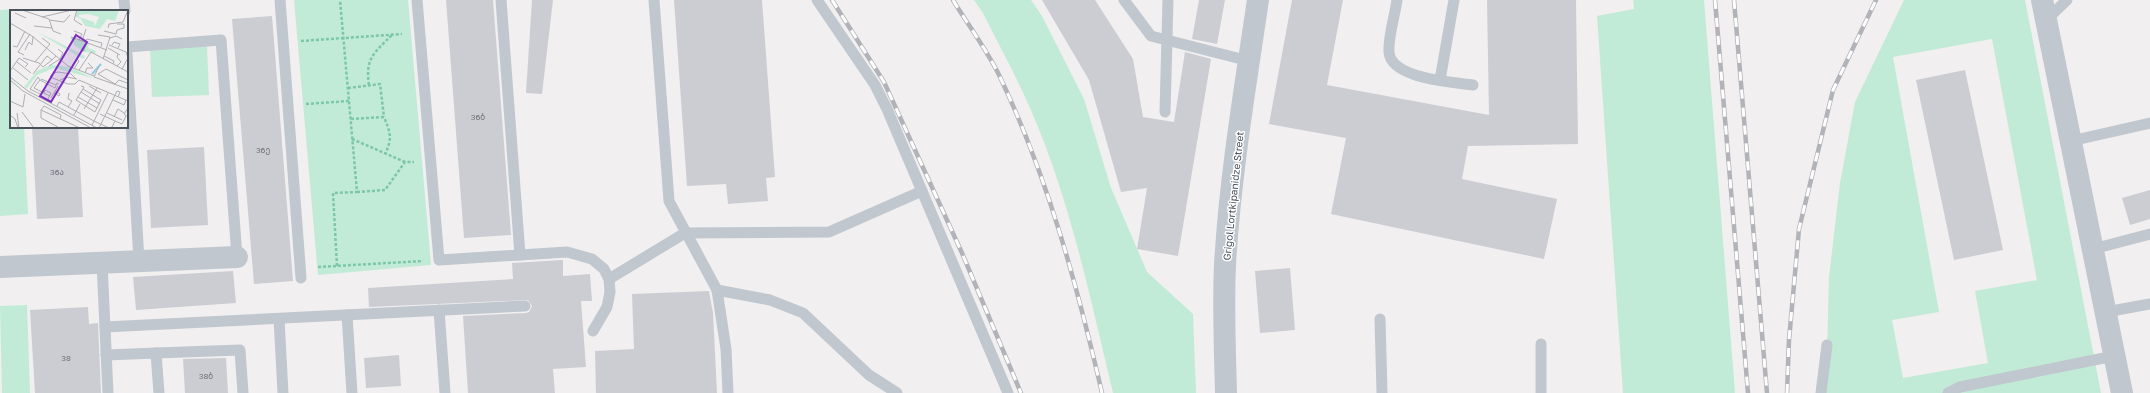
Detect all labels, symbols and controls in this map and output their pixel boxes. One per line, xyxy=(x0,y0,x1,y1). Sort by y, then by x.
inset map xyxy=(10,10,128,128)
house number: 36ბ xyxy=(471,112,485,122)
street label: Grigol Lortkipanidze Street xyxy=(1220,131,1246,261)
house number: 36ე xyxy=(256,145,270,155)
house number: 36ა xyxy=(50,167,64,177)
house number: 38 xyxy=(61,353,71,363)
house number: 38ბ xyxy=(199,371,213,381)

